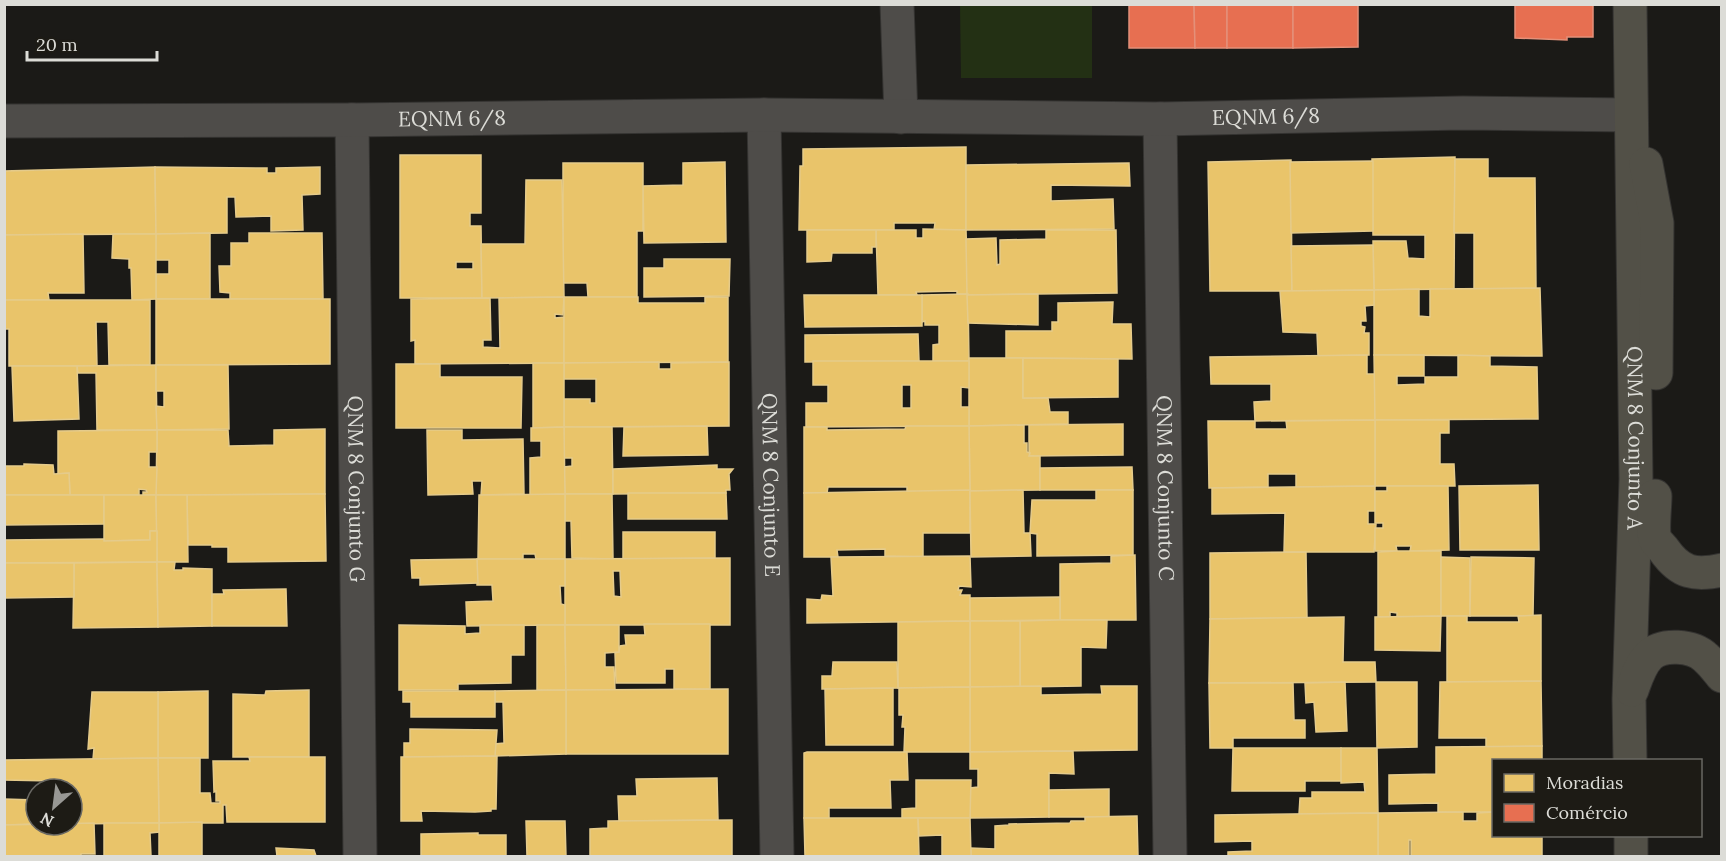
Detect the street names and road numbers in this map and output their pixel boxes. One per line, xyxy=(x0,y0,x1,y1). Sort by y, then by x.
street label: EQNM 6/8 xyxy=(1212,102,1320,131)
street label: EQNM 6/8 xyxy=(398,104,506,132)
street label: QNM 8 Conjunto A xyxy=(1621,346,1650,531)
street label: QNM 8 Conjunto E xyxy=(756,393,786,577)
street label: QNM 8 Conjunto G xyxy=(342,395,371,583)
street label: QNM 8 Conjunto C xyxy=(1151,395,1180,581)

